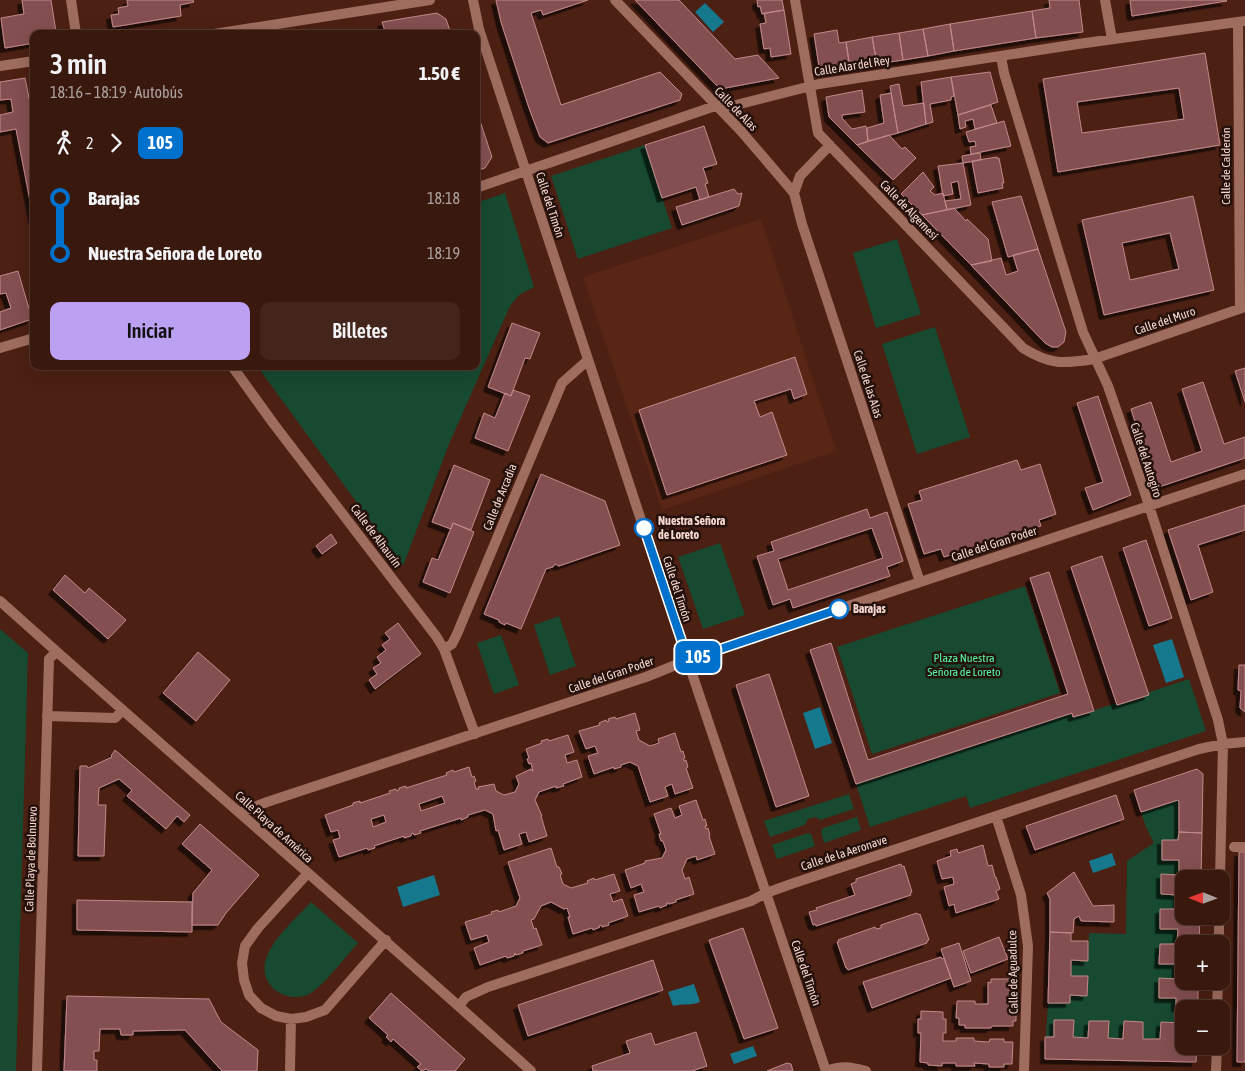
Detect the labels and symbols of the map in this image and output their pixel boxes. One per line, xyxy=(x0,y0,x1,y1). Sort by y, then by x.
street label: Calle Alar del Rey xyxy=(813,53,891,79)
street label: Calle de Alas xyxy=(712,84,760,134)
street label: Calle de Calderón xyxy=(1219,127,1233,205)
street label: Calle del Timón xyxy=(533,170,567,240)
street label: Calle de Algemesí xyxy=(877,177,941,243)
street label: Calle del Muro xyxy=(1133,304,1198,338)
street label: Calle de las Alas xyxy=(850,348,886,420)
street label: Calle del Autogiro xyxy=(1127,421,1165,500)
street label: Calle de Arcadia xyxy=(480,462,520,532)
street label: Calle de Alhaurín xyxy=(348,502,404,570)
place label: Nuestra Señora de Loreto xyxy=(658,514,726,542)
marker: Nuestra Señora de Loreto xyxy=(634,518,654,538)
street label: Calle del Gran Poder xyxy=(949,523,1039,564)
street label: Calle del Timón xyxy=(660,554,694,624)
marker: Barajas xyxy=(829,599,849,619)
place label: Barajas xyxy=(853,602,886,616)
line badge: 105 xyxy=(669,641,727,673)
park label: Plaza Nuestra Señora de Loreto xyxy=(927,651,1001,679)
street label: Calle del Gran Poder xyxy=(567,654,656,696)
street label: Calle Playa de América xyxy=(232,788,316,866)
street label: Calle Playa de Bolnuevo xyxy=(22,806,40,912)
street label: Calle de la Aeronave xyxy=(799,832,889,874)
north arrow xyxy=(1175,870,1230,925)
street label: Calle de Aguadulce xyxy=(1005,930,1021,1014)
street label: Calle del Timón xyxy=(788,938,824,1008)

